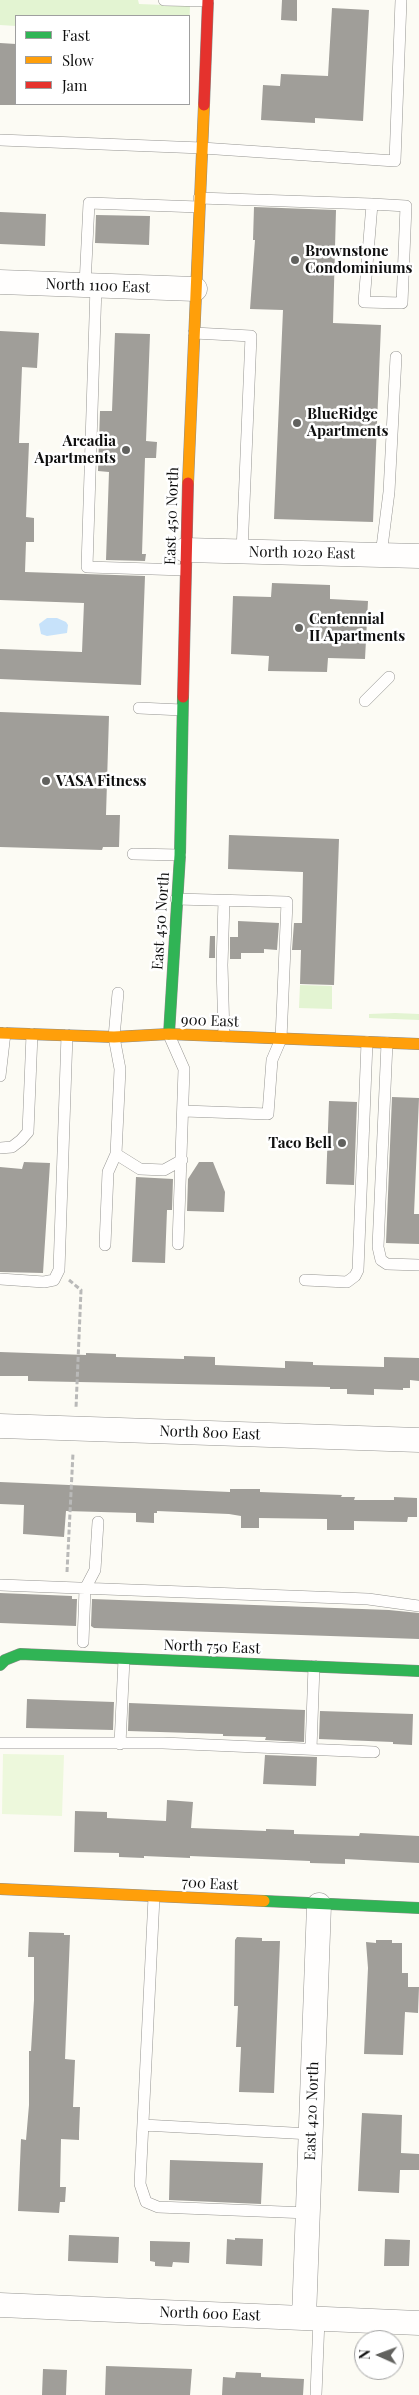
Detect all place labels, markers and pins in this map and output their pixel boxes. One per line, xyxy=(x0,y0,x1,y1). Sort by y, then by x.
place label: Brownstone Condominiums xyxy=(305,242,413,277)
marker: Brownstone Condominiums xyxy=(289,254,301,266)
place label: BlueRidge Apartments xyxy=(307,405,389,440)
marker: BlueRidge Apartments xyxy=(291,417,303,429)
place label: Arcadia Apartments xyxy=(34,432,116,467)
marker: Arcadia Apartments xyxy=(120,444,132,456)
place label: Centennial II Apartments xyxy=(309,610,405,645)
marker: Centennial II Apartments xyxy=(293,622,305,634)
place label: VASA Fitness xyxy=(56,772,147,790)
marker: VASA Fitness xyxy=(40,775,52,787)
place label: Taco Bell xyxy=(268,1134,332,1152)
marker: Taco Bell xyxy=(336,1137,348,1149)

